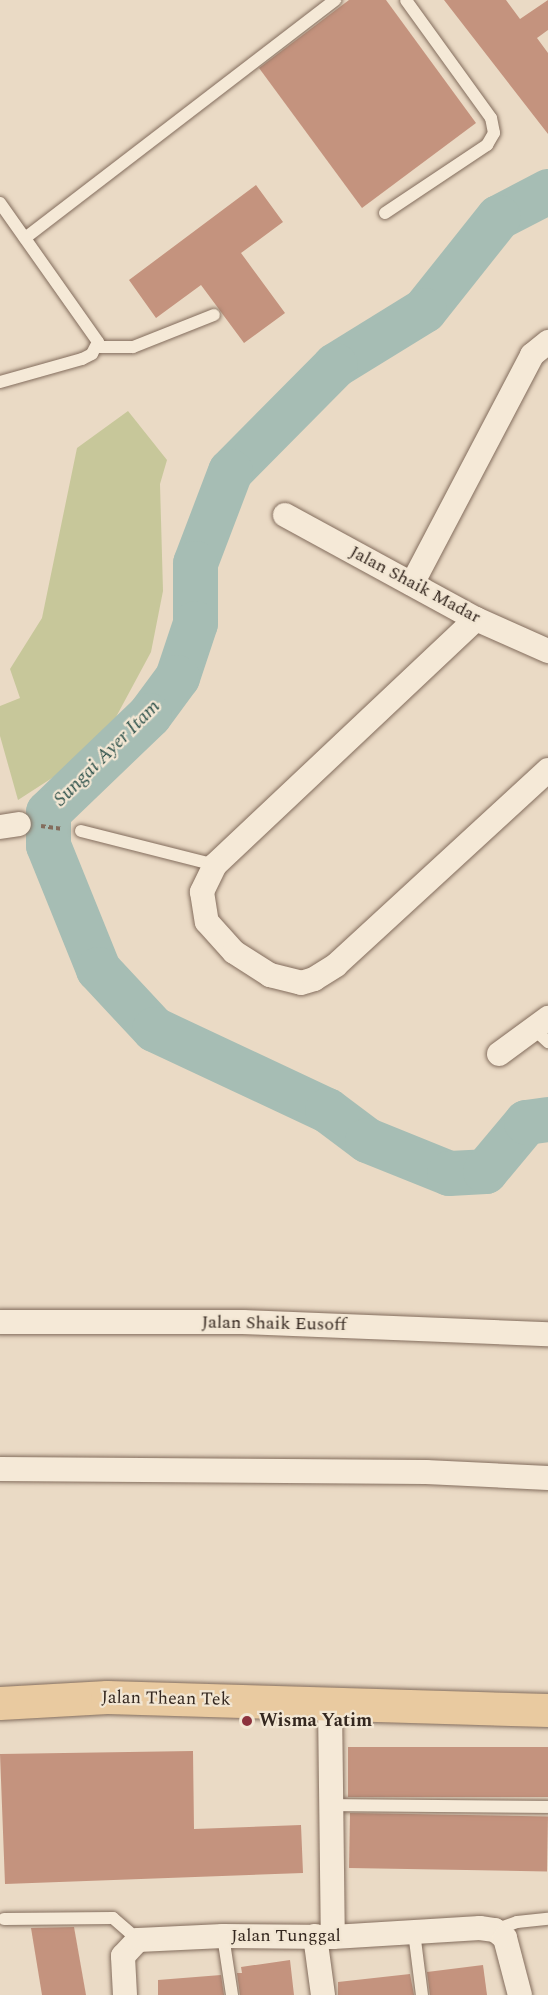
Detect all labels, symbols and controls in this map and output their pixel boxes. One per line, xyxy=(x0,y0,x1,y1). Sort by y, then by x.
street label: Jalan Shaik Madar xyxy=(346,541,484,629)
water label: Sungai Ayer Itam xyxy=(49,695,165,811)
street label: Jalan Shaik Eusoff xyxy=(201,1312,347,1336)
street label: Jalan Thean Tek xyxy=(101,1687,231,1711)
place label: Wisma Yatim xyxy=(259,1710,372,1732)
marker: Wisma Yatim xyxy=(240,1714,254,1728)
street label: Jalan Tunggal xyxy=(231,1925,341,1947)

